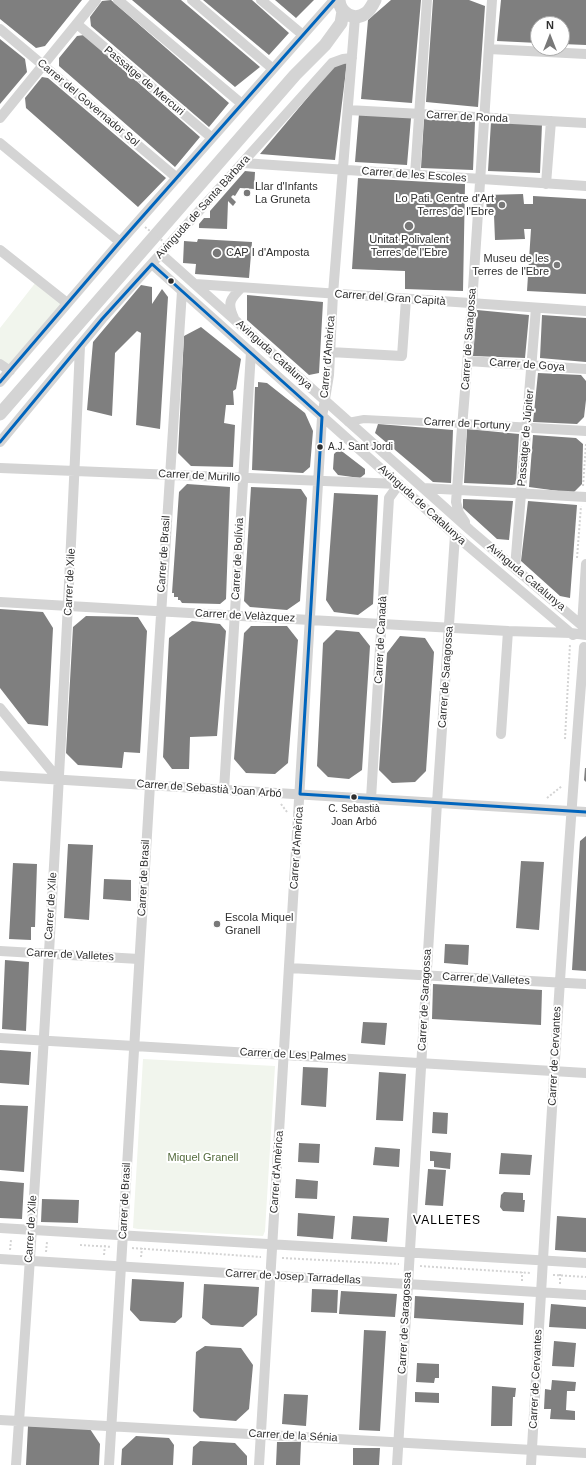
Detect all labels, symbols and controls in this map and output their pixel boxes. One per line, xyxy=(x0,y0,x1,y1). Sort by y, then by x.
north arrow xyxy=(530,16,570,56)
text: N xyxy=(546,19,554,31)
street label: Passatge de Mercuri xyxy=(101,44,187,118)
street label: Carrer del Governador Sol xyxy=(34,56,142,150)
street label: Carrer de Ronda xyxy=(426,108,508,126)
street label: Avinguda de Santa Bàrbara xyxy=(153,152,253,262)
street label: Carrer de les Escoles xyxy=(361,165,467,185)
place label: Llar d'Infants La Gruneta xyxy=(255,180,318,206)
marker: Llar d'Infants La Gruneta xyxy=(242,188,252,198)
place label: Lo Pati. Centre d'Art Terres de l'Ebre xyxy=(395,192,494,218)
marker: Lo Pati. Centre d'Art Terres de l'Ebre xyxy=(497,200,507,210)
marker: Unitat Polivalent Terres de l'Ebre xyxy=(403,220,415,232)
place label: Unitat Polivalent Terres de l'Ebre xyxy=(369,233,449,259)
place label: CAP I d'Amposta xyxy=(226,246,309,260)
marker: CAP I d'Amposta xyxy=(211,247,223,259)
place label: Museu de les Terres de l'Ebre xyxy=(472,252,549,278)
marker: Museu de les Terres de l'Ebre xyxy=(552,260,562,270)
unlabelled marker xyxy=(166,276,176,286)
street label: Carrer del Gran Capità xyxy=(334,288,446,308)
street label: Carrer de Saragossa xyxy=(459,288,479,390)
street label: Carrer d'Amèrica xyxy=(318,315,338,399)
street label: Avinguda Catalunya xyxy=(233,317,315,393)
street label: Carrer de Goya xyxy=(489,356,565,374)
street label: Passatge de Júpiter xyxy=(515,389,537,487)
street label: Carrer de Fortuny xyxy=(423,415,511,433)
place label: A.J. Sant Jordi xyxy=(328,441,393,453)
marker: A.J. Sant Jordi xyxy=(315,442,325,452)
street label: Avinguda de Catalunya xyxy=(375,462,469,548)
street label: Carrer de Murillo xyxy=(158,467,240,485)
street label: Carrer de Brasil xyxy=(155,515,173,593)
street label: Carrer de Bolívia xyxy=(229,517,247,601)
street label: Avinguda Catalunya xyxy=(484,540,568,614)
street label: Carrer de Xile xyxy=(62,548,78,616)
street label: Carrer de Canadà xyxy=(372,596,390,684)
street label: Carrer de Velàzquez xyxy=(195,607,295,625)
street label: Carrer de Saragossa xyxy=(436,626,456,728)
street label: Carrer de Sebastià Joan Arbó xyxy=(136,777,282,801)
marker: C. Sebastià Joan Arbó xyxy=(349,792,359,802)
place label: C. Sebastià Joan Arbó xyxy=(328,803,380,826)
street label: Carrer d'Amèrica xyxy=(288,806,306,890)
street label: Carrer de Brasil xyxy=(135,839,153,917)
street label: Carrer de Xile xyxy=(42,872,60,940)
place label: Escola Miquel Granell xyxy=(225,911,293,937)
marker: Escola Miquel Granell xyxy=(212,919,222,929)
street label: Carrer de Valletes xyxy=(26,946,114,964)
street label: Carrer de Saragossa xyxy=(416,949,434,1051)
street label: Carrer de Valletes xyxy=(442,970,530,988)
street label: Carrer de Cervantes xyxy=(546,1006,564,1106)
street label: Carrer de Les Palmes xyxy=(239,1046,347,1064)
street label: Carrer d'Amèrica xyxy=(268,1130,286,1214)
park label: Miquel Granell xyxy=(168,1151,238,1165)
street label: Carrer de Brasil xyxy=(116,1162,134,1240)
street label: Carrer de Xile xyxy=(22,1195,40,1263)
district label: VALLETES xyxy=(413,1214,481,1228)
street label: Carrer de Josep Tarradellas xyxy=(225,1267,361,1287)
street label: Carrer de Saragossa xyxy=(396,1272,414,1374)
street label: Carrer de Cervantes xyxy=(527,1329,545,1429)
street label: Carrer de la Sénia xyxy=(248,1427,338,1445)

